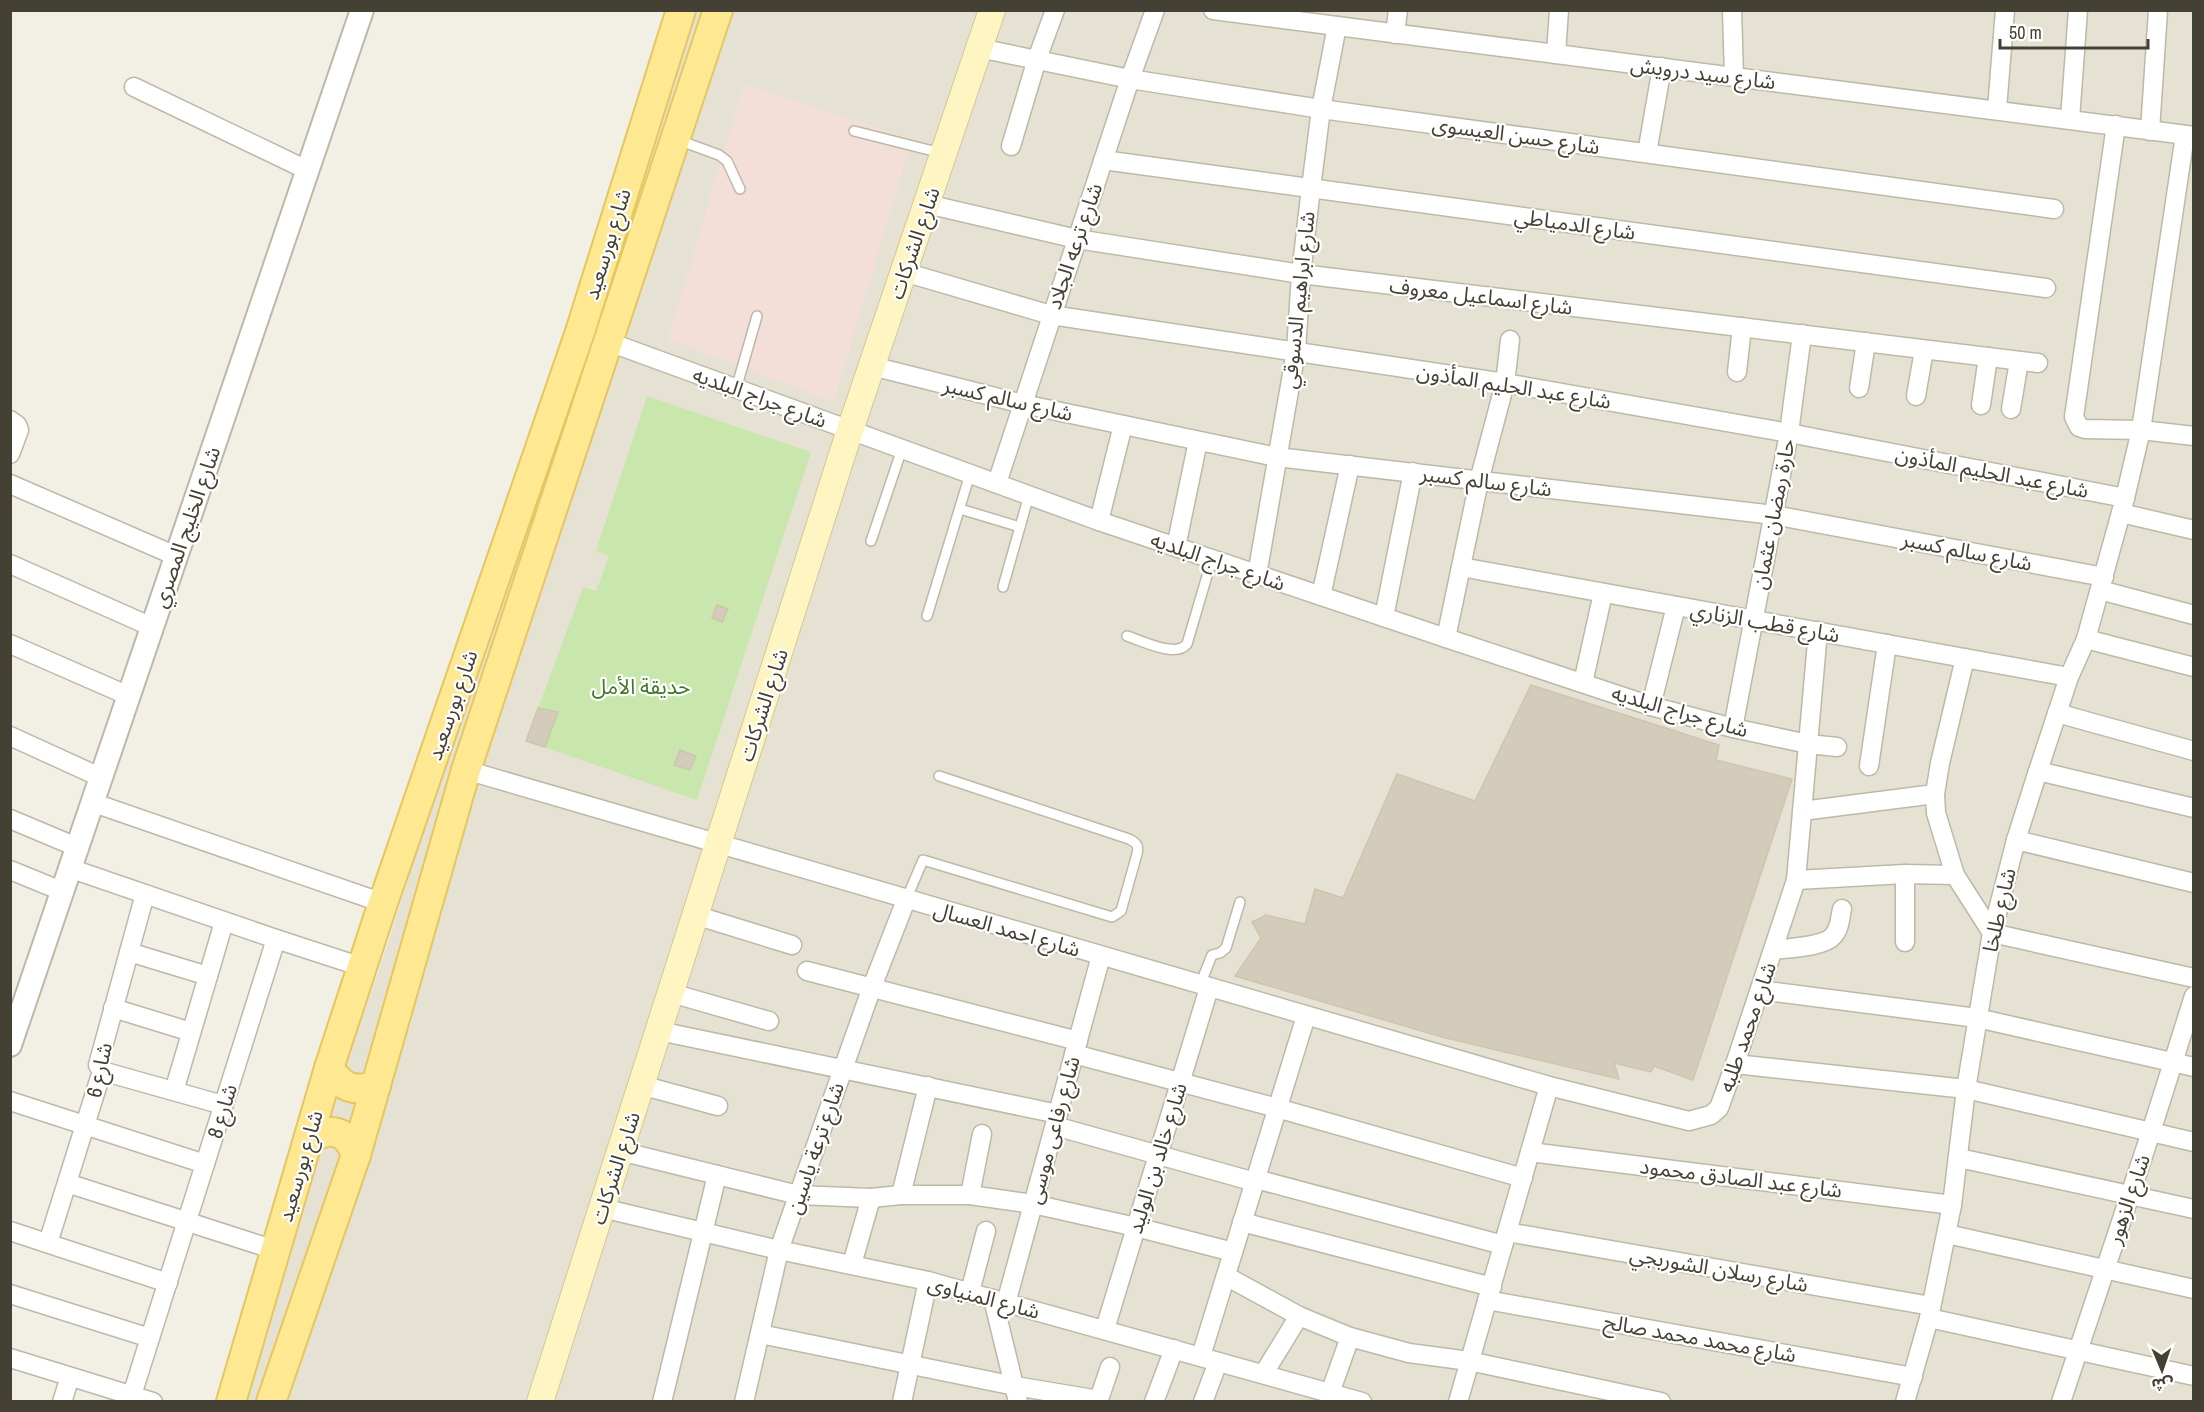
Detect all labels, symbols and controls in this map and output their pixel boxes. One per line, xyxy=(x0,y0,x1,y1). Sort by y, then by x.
scale bar xyxy=(2000,12,2148,50)
text: 50 m xyxy=(2009,20,2042,45)
street label: شارع سيد درويش xyxy=(1629,50,1777,97)
street label: شارع حسن العيسوى xyxy=(1430,109,1602,162)
street label: شارع ترعه الجلاد xyxy=(1039,179,1110,313)
street label: شارع الشركات xyxy=(881,183,948,303)
street label: شارع بورسعيد xyxy=(576,185,639,303)
street label: شارع الدمياطي xyxy=(1512,201,1637,249)
street label: شارع ابراهيم الدسوقي xyxy=(1274,210,1324,390)
street label: شارع اسماعيل معروف xyxy=(1388,270,1574,323)
street label: شارع عبد الحليم المأذون xyxy=(1415,356,1613,417)
street label: شارع جراج البلديه xyxy=(689,359,831,436)
street label: شارع سالم كسبر xyxy=(939,370,1076,429)
street label: حارة رمضان عثمان xyxy=(1744,436,1802,592)
street label: شارع عبد الحليم المأذون xyxy=(1893,439,2091,506)
street label: شارع الخليج المصري xyxy=(145,442,229,612)
street label: شارع سالم كسبر xyxy=(1417,458,1553,504)
street label: شارع جراج البلديه xyxy=(1146,524,1289,599)
street label: شارع سالم كسبر xyxy=(1898,524,2035,579)
street label: شارع قطب الزناري xyxy=(1688,595,1842,651)
street label: شارع الشركات xyxy=(731,645,796,765)
street label: شارع بورسعيد xyxy=(420,646,485,764)
park label: حديقة الأمل xyxy=(592,672,690,701)
street label: شارع جراج البلديه xyxy=(1608,678,1752,745)
street label: شارع طلخا xyxy=(1975,865,2024,955)
street label: شارع احمد العسال xyxy=(930,894,1084,965)
street label: شارع محمد طلبه xyxy=(1711,958,1784,1096)
street label: شارع 6 xyxy=(79,1040,120,1100)
street label: شارع رفاعى موسى xyxy=(1019,1053,1088,1207)
street label: شارع ترعة ياسين xyxy=(779,1078,852,1218)
street label: شارع خالد بن الوليد xyxy=(1120,1079,1195,1237)
street label: شارع 8 xyxy=(200,1080,245,1142)
street label: شارع بورسعيد xyxy=(270,1107,331,1225)
street label: شارع الشركات xyxy=(583,1108,648,1228)
street label: شارع الزهور xyxy=(2099,1150,2158,1249)
street label: شارع عبد الصادق محمود xyxy=(1638,1151,1844,1206)
street label: شارع رسلان الشوربجي xyxy=(1627,1239,1811,1301)
street label: شارع المنياوى xyxy=(925,1268,1043,1327)
street label: شارع محمد محمد صالح xyxy=(1601,1307,1798,1370)
north arrow xyxy=(2132,1340,2192,1400)
text: ش xyxy=(2151,1374,2174,1396)

